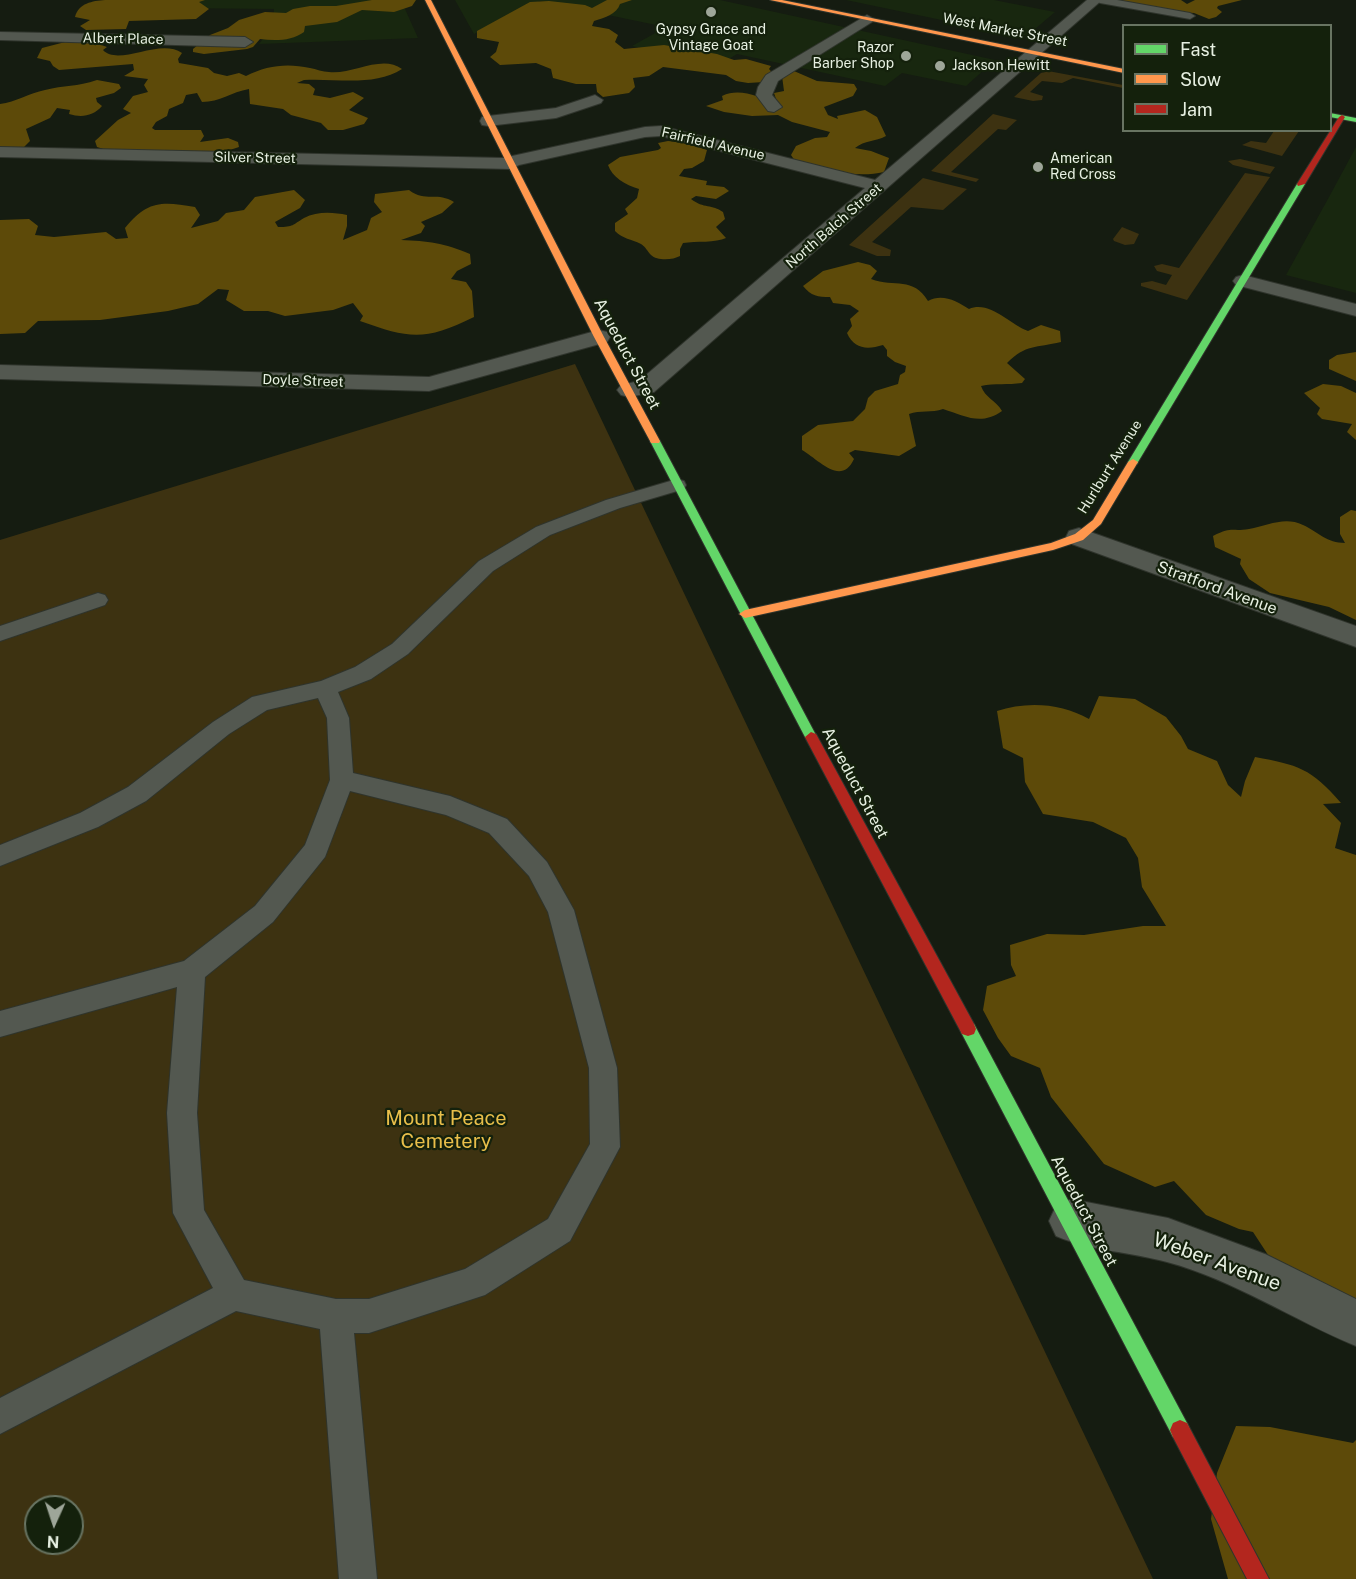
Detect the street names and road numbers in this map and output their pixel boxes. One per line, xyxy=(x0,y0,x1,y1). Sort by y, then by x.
street label: West Market Street xyxy=(941,10,1069,50)
street label: Albert Place xyxy=(82,30,164,48)
street label: Fairfield Avenue xyxy=(660,124,766,164)
street label: Silver Street xyxy=(214,149,296,167)
street label: North Balch Street xyxy=(783,180,885,272)
street label: Aqueduct Street xyxy=(590,295,664,413)
street label: Doyle Street xyxy=(262,371,344,391)
street label: Hurlburt Avenue xyxy=(1074,417,1146,517)
street label: Stratford Avenue xyxy=(1154,557,1280,619)
street label: Aqueduct Street xyxy=(818,724,892,842)
street label: Aqueduct Street xyxy=(1047,1152,1121,1270)
street label: Weber Avenue xyxy=(1150,1228,1284,1296)

